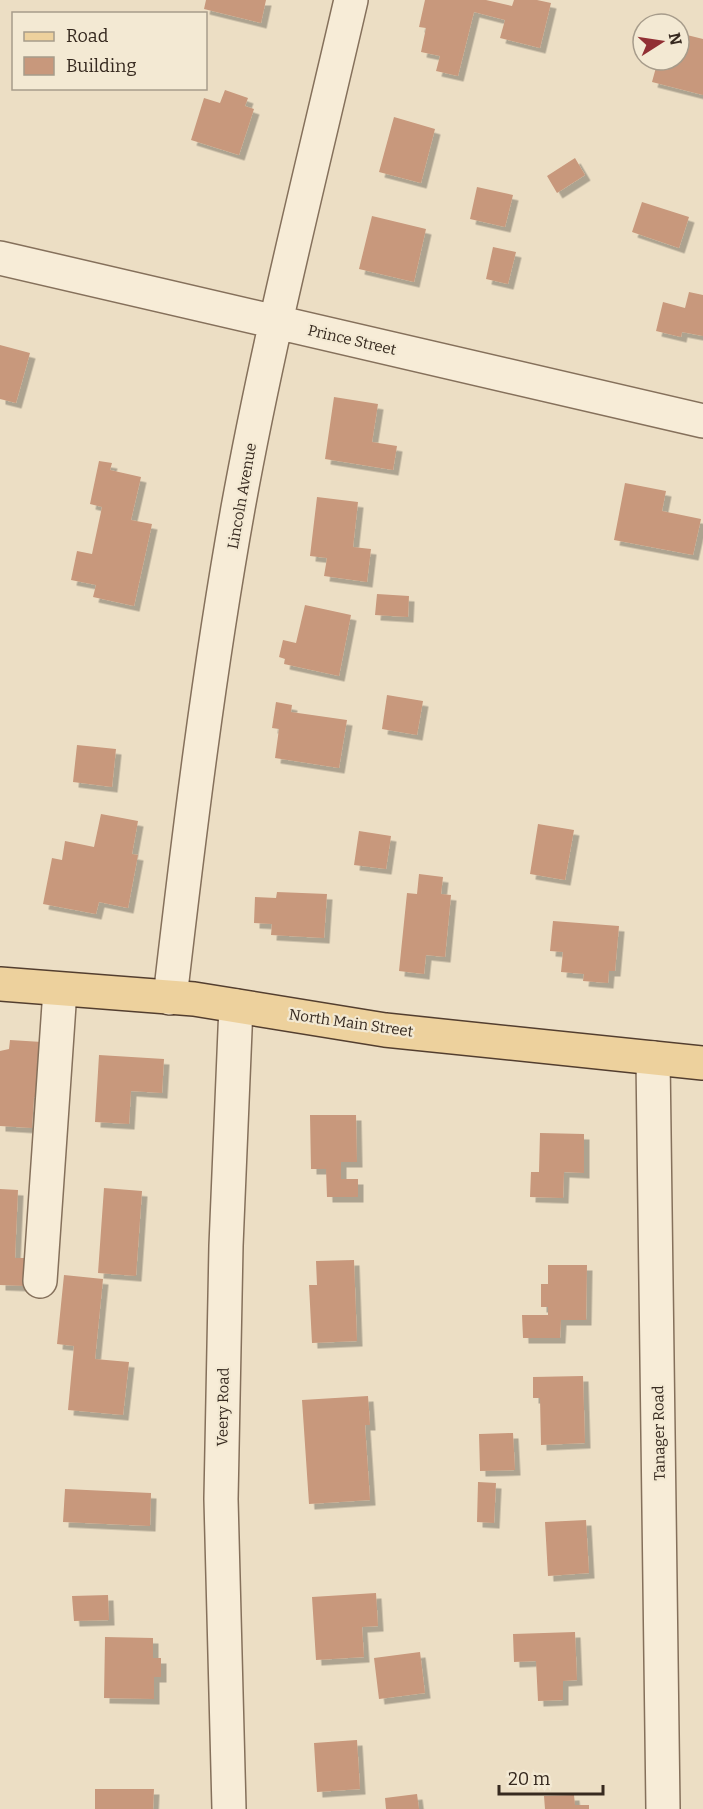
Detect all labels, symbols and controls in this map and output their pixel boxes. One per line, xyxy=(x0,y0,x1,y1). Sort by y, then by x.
legend xyxy=(12,12,207,90)
north arrow xyxy=(631,12,691,72)
text: Road xyxy=(66,25,109,47)
text: N xyxy=(665,31,686,47)
text: Building xyxy=(66,55,137,77)
street label: Prince Street xyxy=(306,321,398,359)
street label: Lincoln Avenue xyxy=(224,441,260,551)
street label: North Main Street xyxy=(288,1005,415,1041)
street label: Veery Road xyxy=(213,1367,233,1447)
street label: Tanager Road xyxy=(649,1385,669,1481)
scale bar xyxy=(499,1758,602,1796)
text: 20 m xyxy=(508,1768,550,1790)

